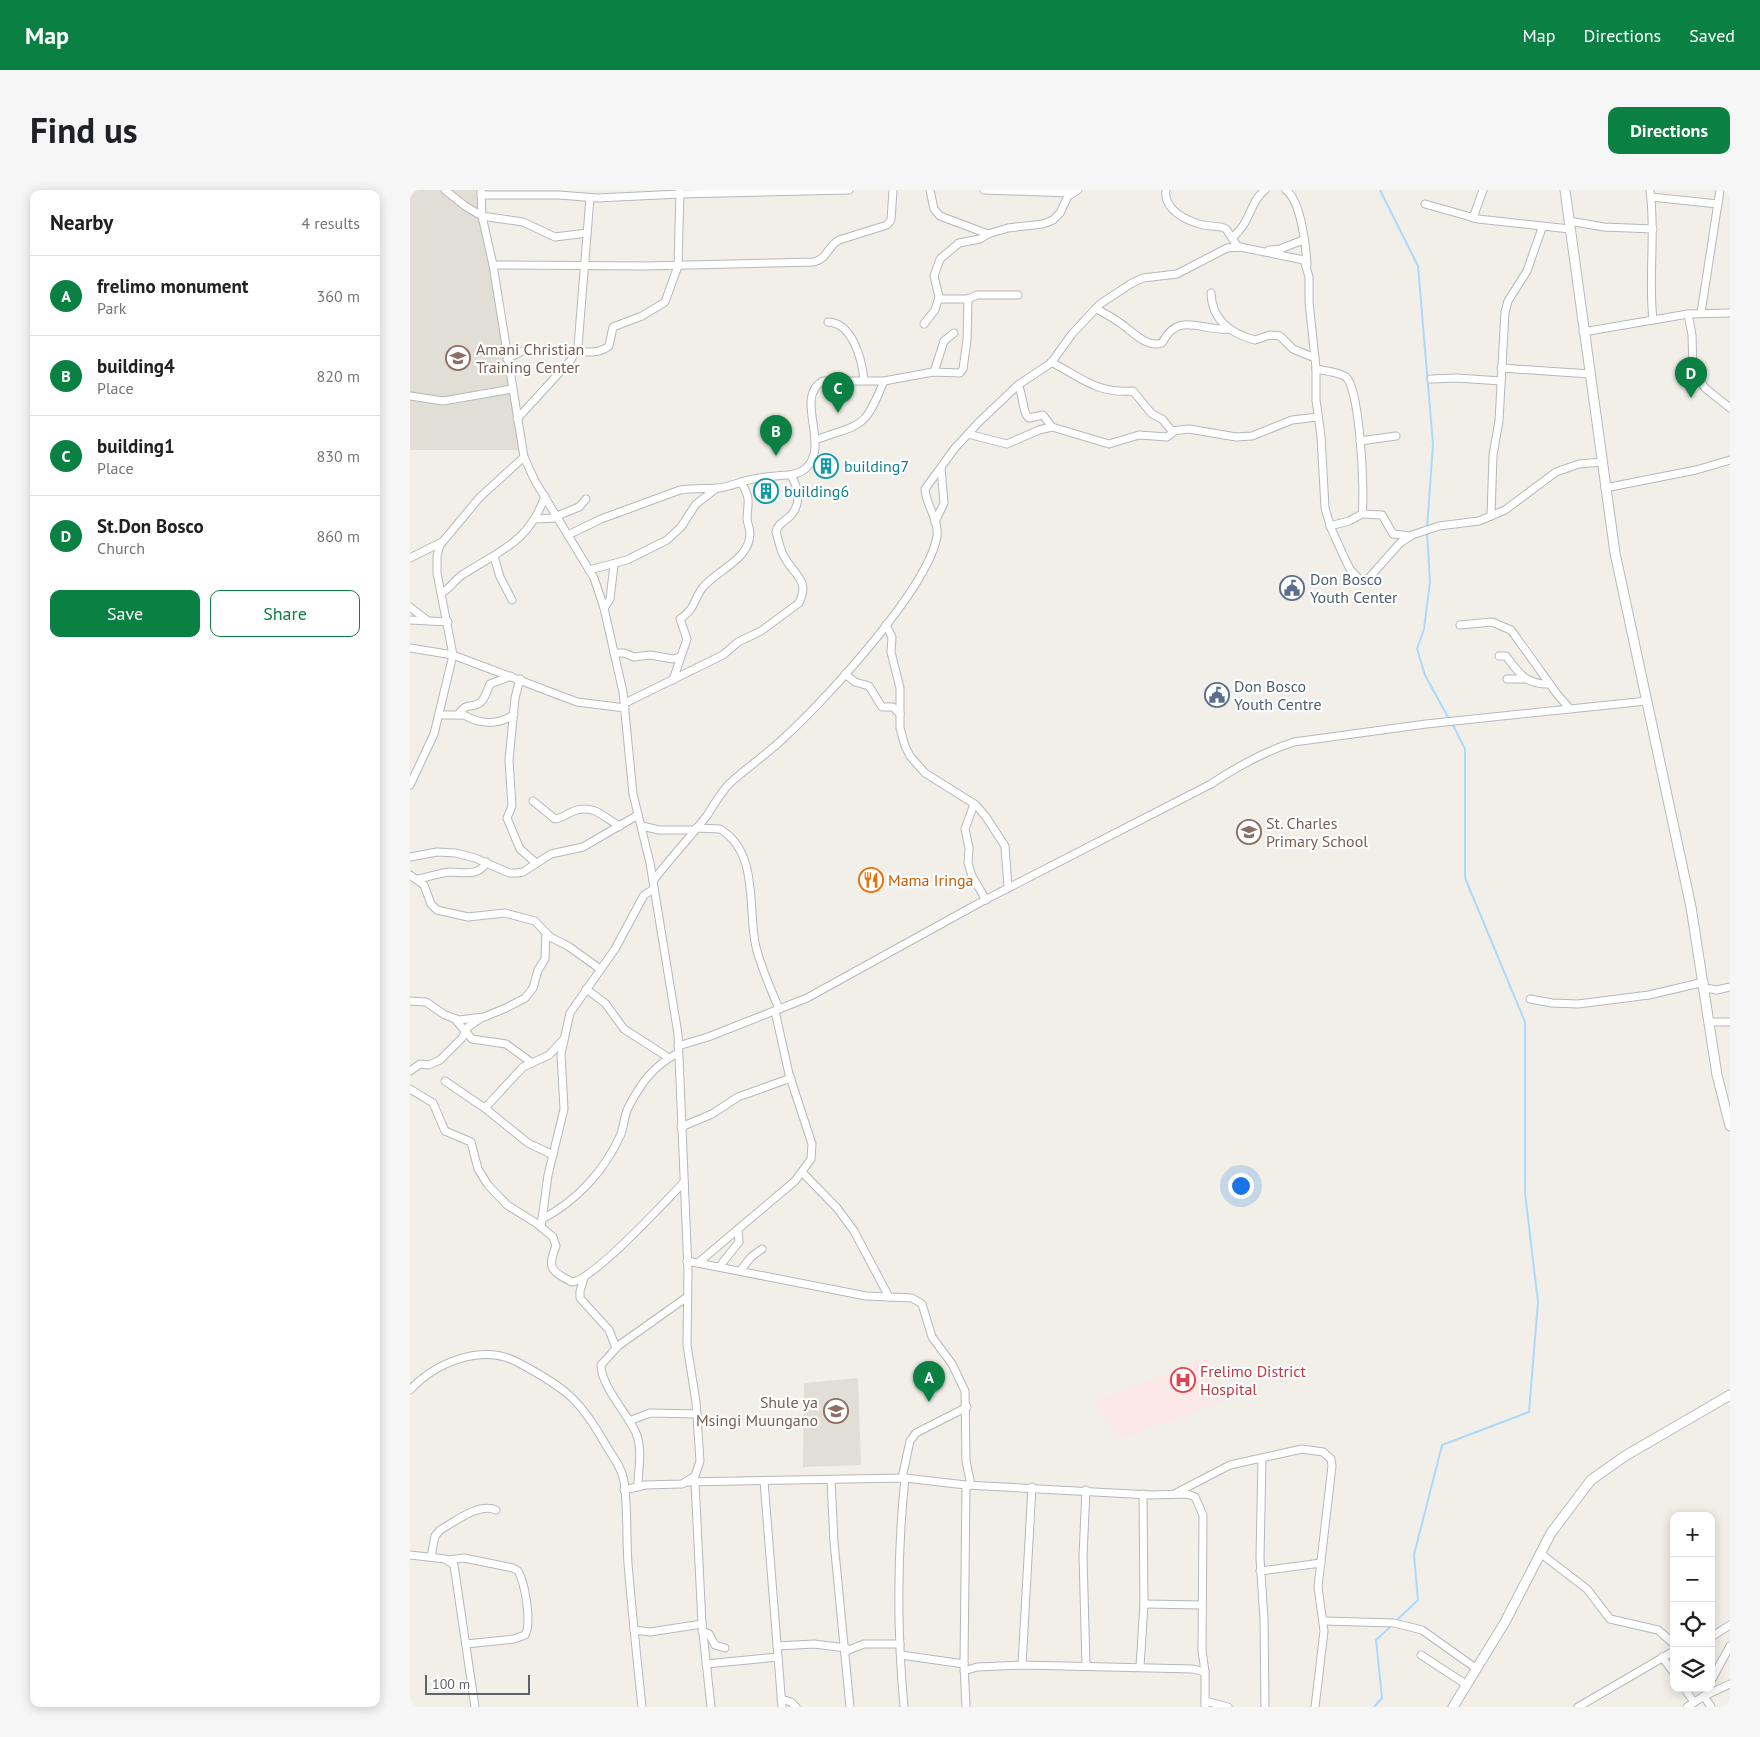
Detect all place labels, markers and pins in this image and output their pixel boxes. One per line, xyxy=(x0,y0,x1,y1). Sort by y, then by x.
place label: Amani Christian Training Center xyxy=(476,339,584,377)
school or university icon: Amani Christian Training Center xyxy=(445,345,471,371)
pin: D xyxy=(1675,357,1707,398)
pin: C xyxy=(822,372,854,413)
pin: B xyxy=(760,415,792,456)
building icon: building7 xyxy=(813,453,839,479)
place label: building7 xyxy=(844,456,909,476)
building icon: building6 xyxy=(753,478,779,504)
place label: building6 xyxy=(784,481,849,501)
place label: Don Bosco Youth Center xyxy=(1310,569,1398,607)
public building icon: Don Bosco Youth Center xyxy=(1279,575,1305,601)
place label: Don Bosco Youth Centre xyxy=(1234,676,1322,714)
public building icon: Don Bosco Youth Centre xyxy=(1204,682,1230,708)
place label: St. Charles Primary School xyxy=(1266,813,1368,851)
school or university icon: St. Charles Primary School xyxy=(1236,819,1262,845)
restaurant icon: Mama Iringa xyxy=(858,867,884,893)
place label: Mama Iringa xyxy=(888,870,973,890)
pin: A xyxy=(913,1361,945,1402)
place label: Frelimo District Hospital xyxy=(1200,1361,1306,1399)
hospital icon: Frelimo District Hospital xyxy=(1170,1367,1196,1393)
place label: Shule ya Msingi Muungano xyxy=(696,1392,818,1430)
school or university icon: Shule ya Msingi Muungano xyxy=(823,1398,849,1424)

